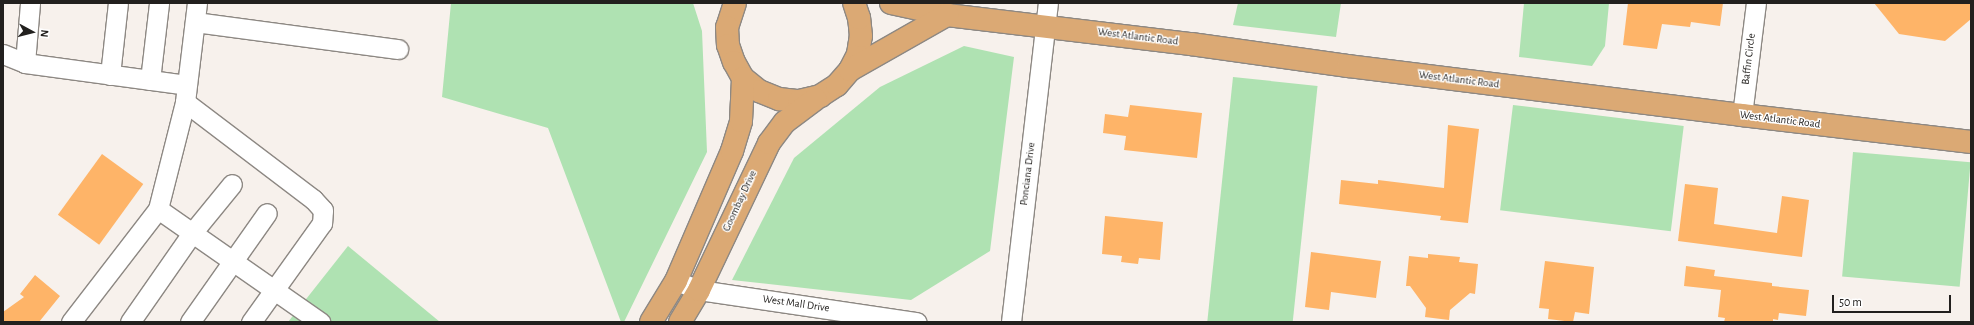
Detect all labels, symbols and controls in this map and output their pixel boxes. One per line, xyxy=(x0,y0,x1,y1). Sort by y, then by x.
north arrow xyxy=(12,12,52,52)
street label: West Atlantic Road xyxy=(1097,26,1179,48)
text: N xyxy=(38,29,50,38)
street label: Baffin Circle xyxy=(1739,33,1759,85)
street label: West Atlantic Road xyxy=(1418,69,1500,91)
street label: West Atlantic Road xyxy=(1739,109,1821,131)
street label: Ponciana Drive xyxy=(1018,142,1038,206)
street label: Goombay Drive xyxy=(720,168,760,234)
scale bar xyxy=(1834,287,1953,313)
street label: West Mall Drive xyxy=(762,293,830,315)
text: 50 m xyxy=(1839,296,1862,308)

